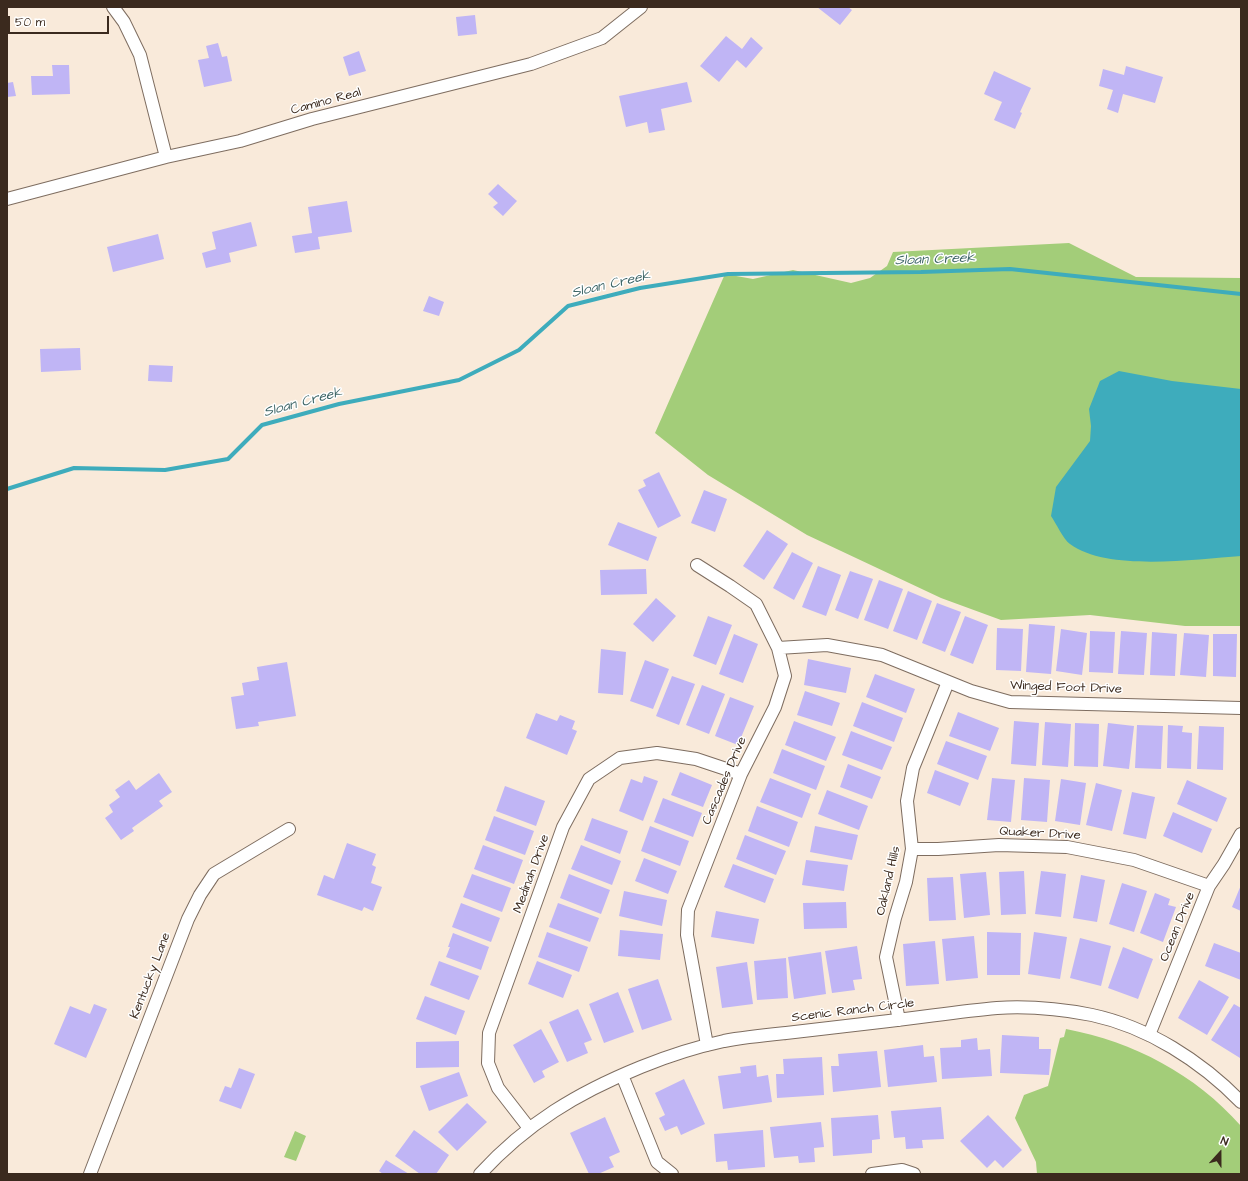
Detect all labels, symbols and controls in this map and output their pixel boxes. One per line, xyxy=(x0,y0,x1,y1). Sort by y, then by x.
scale bar xyxy=(10,8,111,34)
text: 50 m xyxy=(15,14,45,31)
street label: Camino Real xyxy=(289,85,363,119)
water label: Sloan Creek xyxy=(895,250,975,270)
water label: Sloan Creek xyxy=(570,268,652,302)
water label: Sloan Creek xyxy=(262,385,344,421)
street label: Winged Foot Drive xyxy=(1010,678,1122,698)
street label: Cascades Drive xyxy=(699,735,751,827)
street label: Quaker Drive xyxy=(999,824,1081,844)
street label: Medinah Drive xyxy=(511,833,553,915)
street label: Oakland Hills xyxy=(873,845,905,917)
street label: Ocean Drive xyxy=(1157,890,1199,964)
street label: Kentucky Lane xyxy=(127,931,175,1021)
street label: Scenic Ranch Circle xyxy=(791,996,915,1026)
north arrow xyxy=(1200,1133,1240,1173)
text: N xyxy=(1219,1133,1230,1150)

